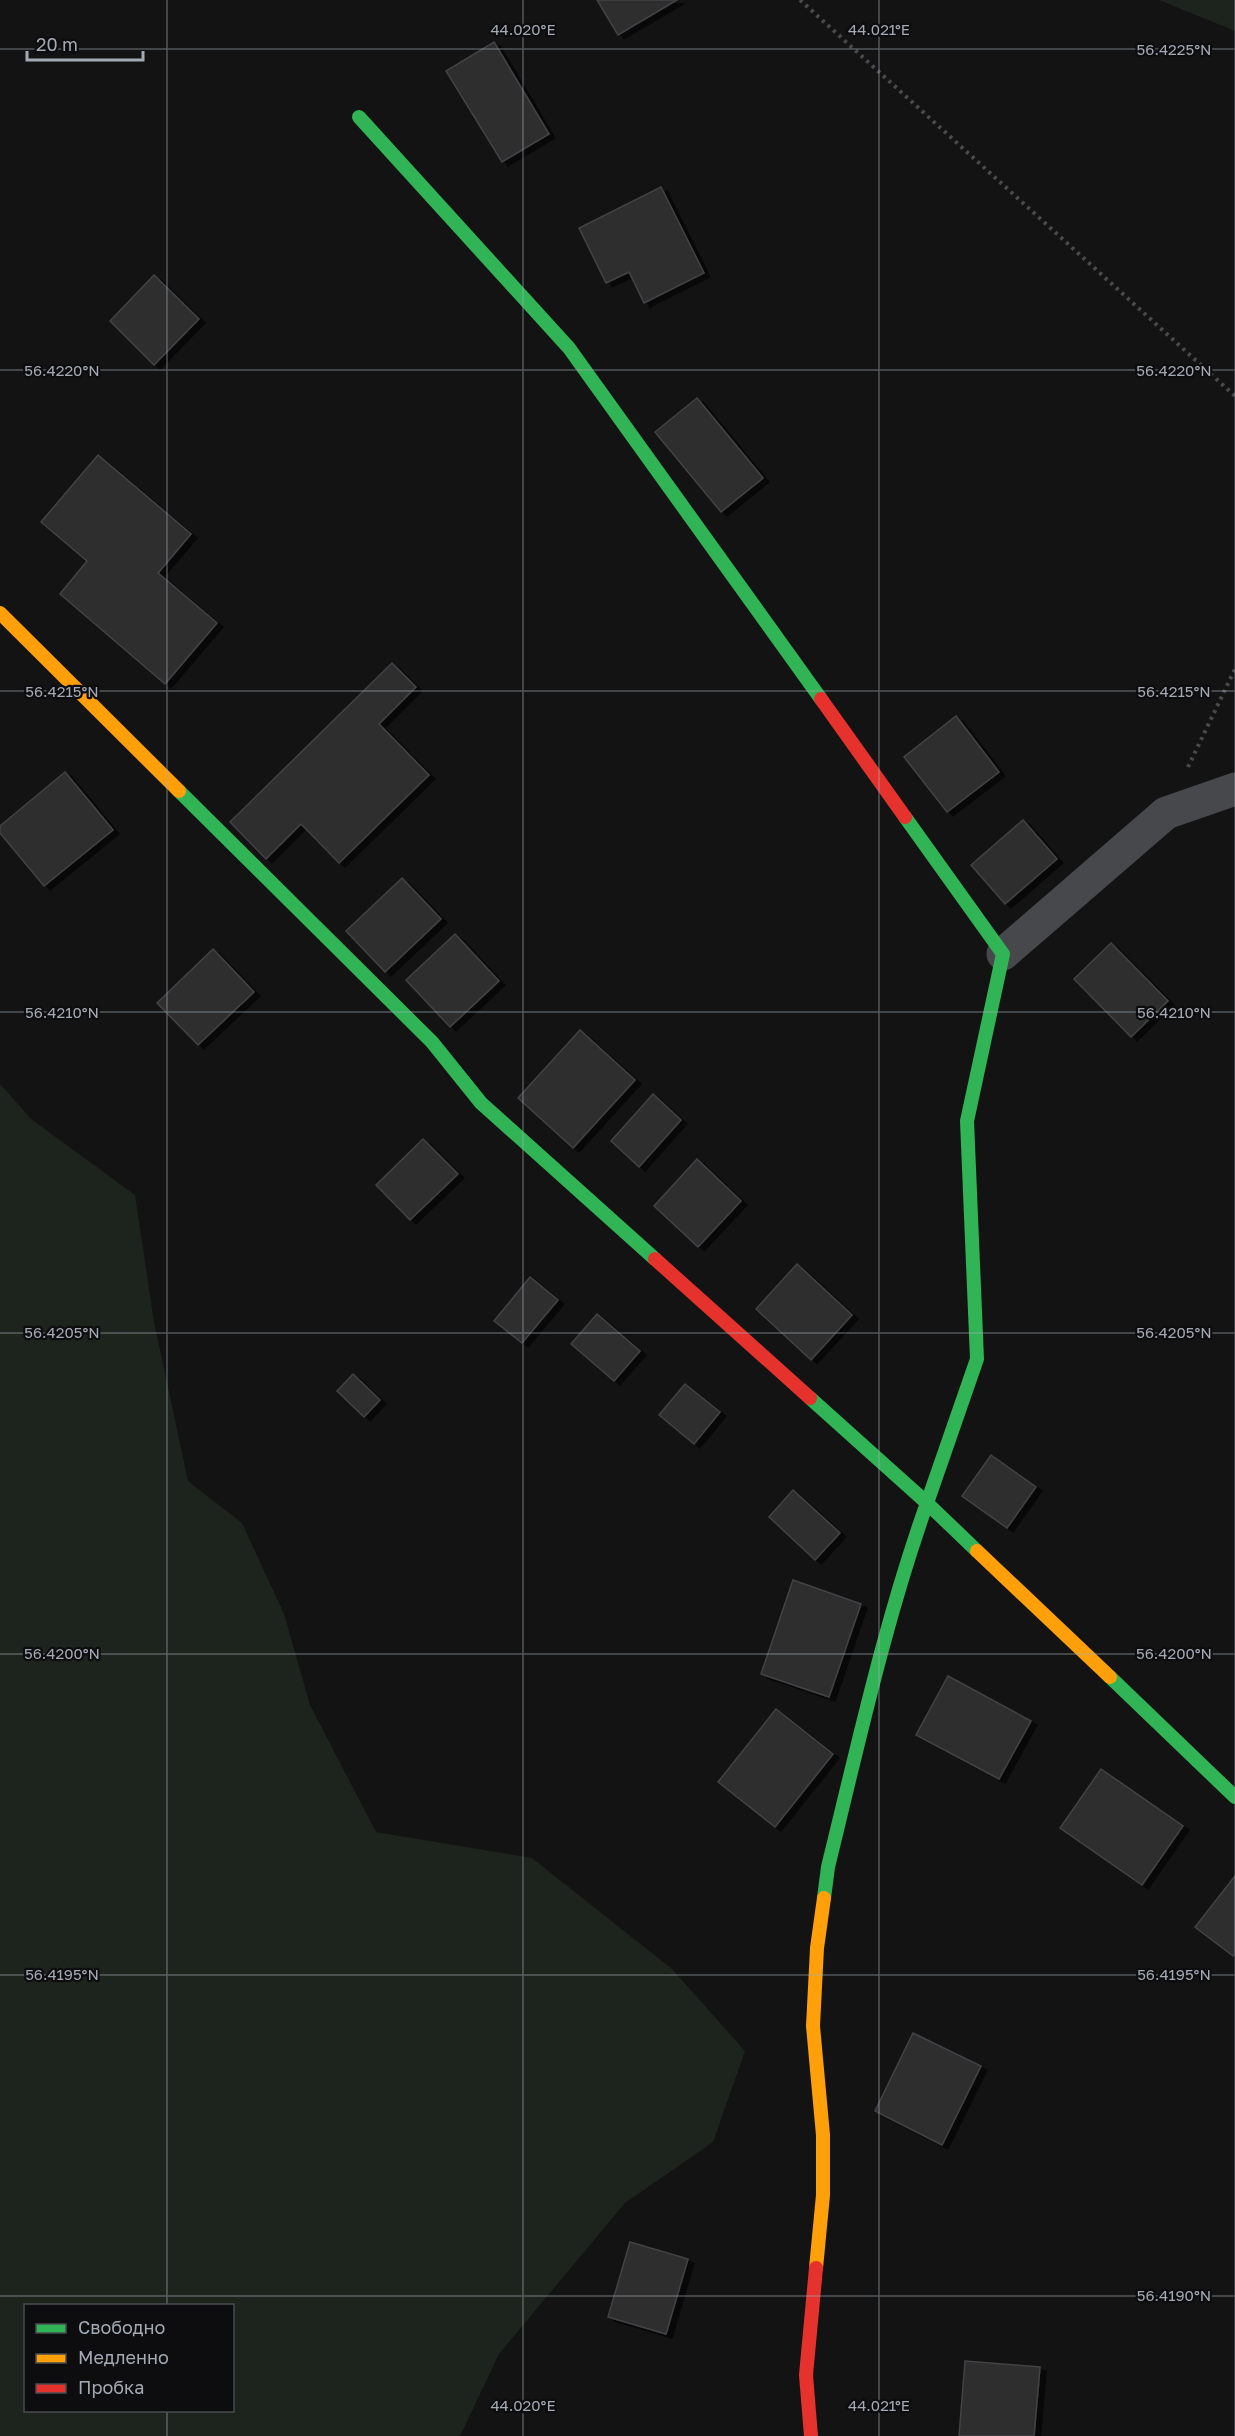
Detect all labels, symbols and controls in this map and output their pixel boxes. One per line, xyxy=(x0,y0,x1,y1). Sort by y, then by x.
text: 44.020°E xyxy=(490,20,556,38)
text: 44.021°E xyxy=(848,20,910,38)
scale bar xyxy=(27,24,142,62)
text: 20 m xyxy=(36,33,78,55)
text: 56.4225°N xyxy=(1137,40,1211,58)
text: 56.4220°N xyxy=(24,361,100,379)
text: 56.4220°N xyxy=(1136,361,1212,379)
text: 56.4215°N xyxy=(25,682,99,700)
text: 56.4215°N xyxy=(1137,682,1211,700)
text: 56.4210°N xyxy=(25,1003,99,1021)
text: 56.4210°N xyxy=(1137,1003,1211,1021)
text: 56.4205°N xyxy=(24,1323,100,1341)
text: 56.4205°N xyxy=(1136,1323,1212,1341)
text: 56.4200°N xyxy=(24,1644,100,1662)
text: 56.4200°N xyxy=(1136,1644,1212,1662)
text: 56.4195°N xyxy=(25,1965,99,1983)
text: 56.4195°N xyxy=(1137,1965,1211,1983)
text: 56.4190°N xyxy=(1137,2286,1211,2304)
legend xyxy=(24,2304,234,2412)
text: Свободно xyxy=(78,2316,165,2338)
text: Медленно xyxy=(78,2346,169,2368)
text: Пробка xyxy=(78,2376,144,2398)
text: 44.020°E xyxy=(490,2396,556,2414)
text: 44.021°E xyxy=(848,2396,910,2414)

